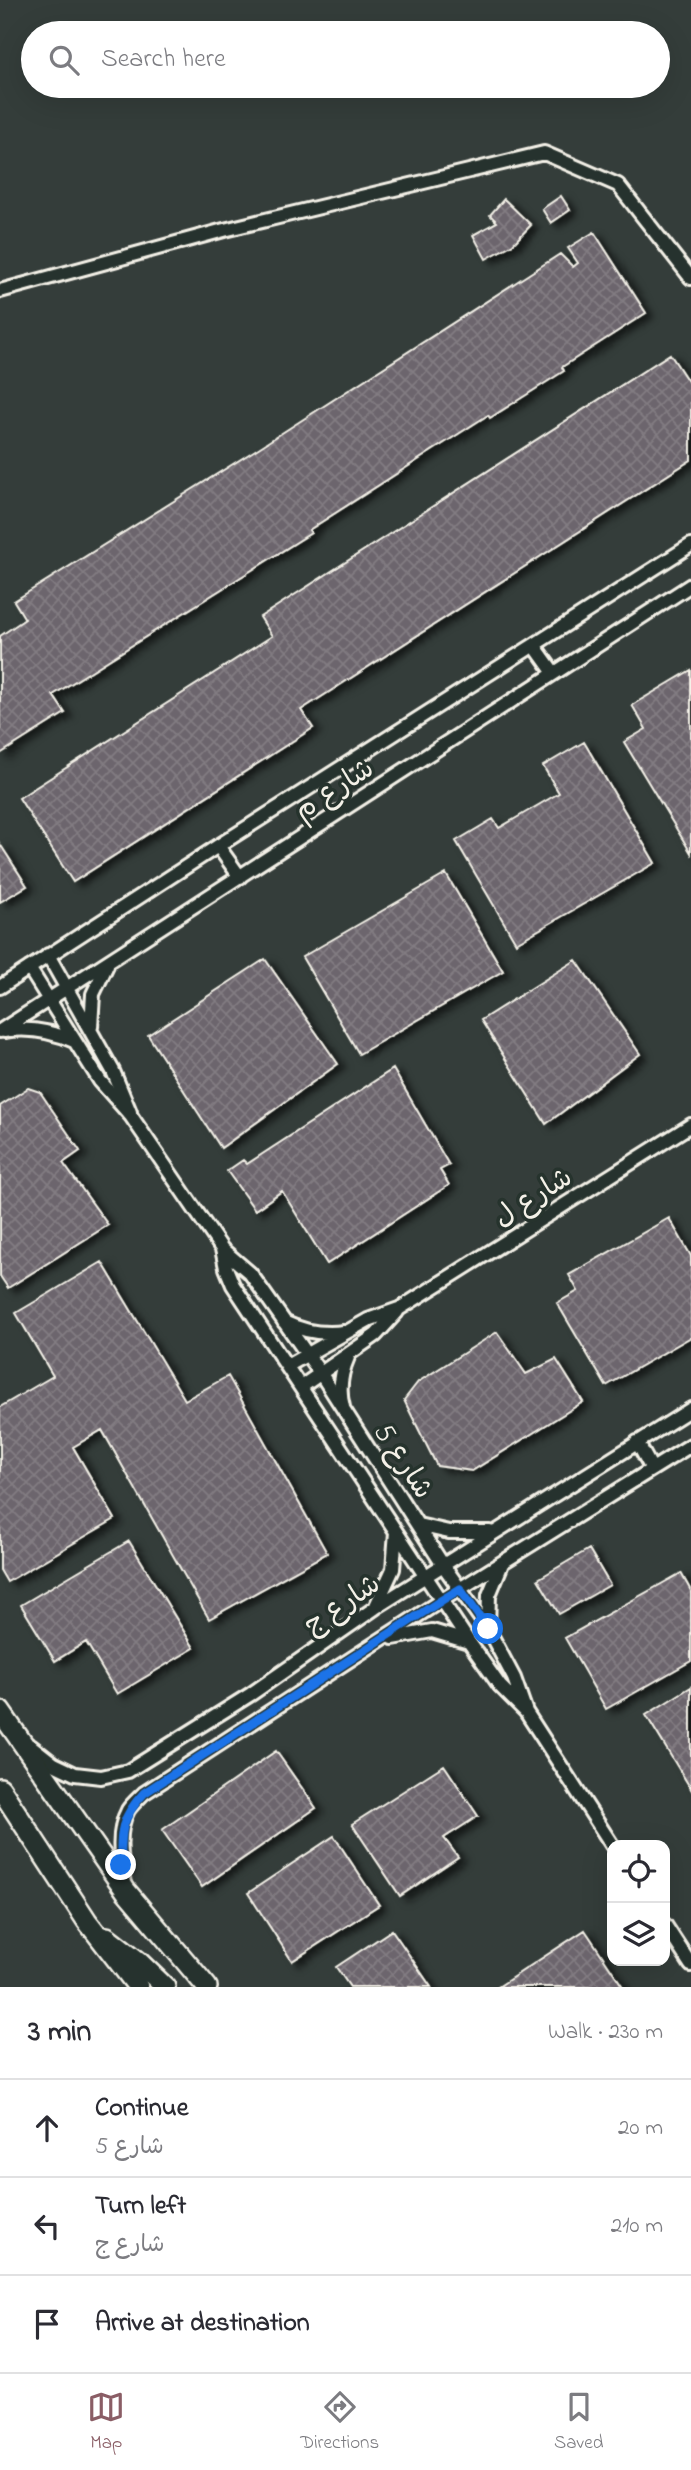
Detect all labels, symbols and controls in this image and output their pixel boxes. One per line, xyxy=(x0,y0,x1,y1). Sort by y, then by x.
search box xyxy=(21,21,670,98)
icon: search xyxy=(45,41,83,79)
text: Search here xyxy=(101,41,226,79)
street label: شارع م xyxy=(287,750,383,832)
street label: شارع ل xyxy=(486,1159,581,1239)
street label: شارع 5 xyxy=(362,1416,442,1508)
street label: شارع ج xyxy=(296,1565,390,1647)
route start xyxy=(472,1613,503,1644)
map controls xyxy=(607,1840,670,1966)
button: locate xyxy=(607,1840,670,1903)
route end xyxy=(105,1849,136,1880)
button: layers xyxy=(607,1903,670,1966)
text: 3 min xyxy=(28,2011,91,2055)
text: Walk · 230 m xyxy=(548,2016,663,2049)
text: Continue xyxy=(95,2090,188,2128)
icon: ahead xyxy=(28,2109,66,2147)
text: 20 m xyxy=(618,2112,663,2145)
text: شارع 5 xyxy=(95,2131,164,2164)
text: Turn left xyxy=(95,2188,186,2226)
icon: left xyxy=(28,2207,66,2245)
text: 210 m xyxy=(611,2210,663,2243)
text: شارع ج xyxy=(95,2229,165,2262)
icon: arrive xyxy=(28,2305,66,2343)
text: Arrive at destination xyxy=(95,2305,310,2343)
tab: Map xyxy=(87,2388,125,2457)
tab: Directions xyxy=(300,2388,379,2457)
tab: Saved xyxy=(554,2388,604,2457)

